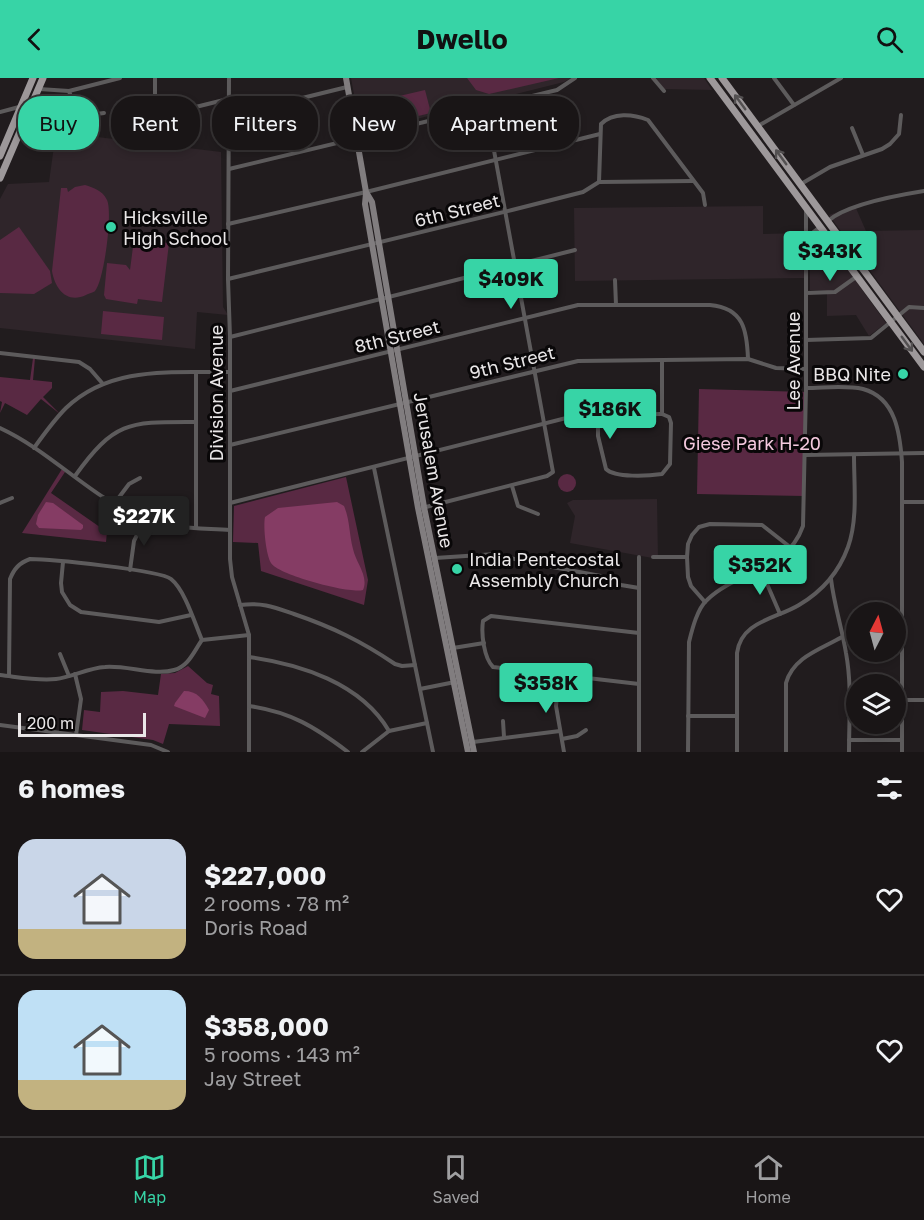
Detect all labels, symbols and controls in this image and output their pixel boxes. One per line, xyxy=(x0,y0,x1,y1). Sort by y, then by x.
icon: back xyxy=(18,23,51,56)
text: Dwello xyxy=(416,23,508,55)
icon: search xyxy=(873,23,906,56)
one-way arrow xyxy=(734,95,746,111)
chip: Buy xyxy=(18,96,99,150)
chip: Rent xyxy=(111,96,200,150)
chip: Filters xyxy=(212,96,318,150)
chip: New xyxy=(330,96,417,150)
chip: Apartment xyxy=(429,96,579,150)
one-way arrow xyxy=(774,150,787,166)
street label: 6th Street xyxy=(412,189,502,231)
place label: Hicksville High School xyxy=(123,206,228,249)
marker: Hicksville High School xyxy=(104,220,118,234)
pin: $343K xyxy=(788,231,872,282)
text: $343K xyxy=(798,238,862,262)
pin: $409K xyxy=(469,259,553,310)
text: $409K xyxy=(478,266,544,290)
street label: Lee Avenue xyxy=(782,312,804,411)
street label: 8th Street xyxy=(352,315,442,357)
street label: Division Avenue xyxy=(205,325,227,461)
one-way arrow xyxy=(901,336,913,352)
street label: 9th Street xyxy=(467,341,557,383)
place label: BBQ Nite xyxy=(813,363,891,385)
marker: BBQ Nite xyxy=(896,367,910,381)
pin: $186K xyxy=(568,389,652,440)
street label: Jerusalem Avenue xyxy=(409,390,459,550)
text: $186K xyxy=(578,396,642,420)
park label: Giese Park H-20 xyxy=(683,432,821,454)
pin: $227K xyxy=(102,496,186,547)
text: $227K xyxy=(112,503,176,527)
pin: $352K xyxy=(718,545,802,596)
place label: India Pentecostal Assembly Church xyxy=(469,548,620,591)
text: $352K xyxy=(728,552,792,576)
marker: India Pentecostal Assembly Church xyxy=(450,562,464,576)
north arrow xyxy=(846,602,906,662)
map controls xyxy=(846,602,906,734)
pin: $358K xyxy=(504,663,588,714)
text: $358K xyxy=(513,670,579,694)
button: layers xyxy=(846,674,906,734)
scale bar xyxy=(18,710,146,738)
text: 200 m xyxy=(27,713,74,733)
icon: filters xyxy=(873,772,906,805)
text: 6 homes xyxy=(18,773,125,804)
text: $227,000 xyxy=(204,860,326,891)
icon: home xyxy=(66,863,138,935)
icon: heart xyxy=(873,883,906,916)
text: 2 rooms · 78 m² xyxy=(204,891,349,915)
text: Doris Road xyxy=(204,915,308,939)
text: $358,000 xyxy=(204,1011,329,1042)
icon: home xyxy=(66,1014,138,1086)
icon: heart xyxy=(873,1034,906,1067)
text: 5 rooms · 143 m² xyxy=(204,1042,360,1066)
text: Jay Street xyxy=(204,1066,301,1090)
tab: Map xyxy=(133,1151,166,1207)
tab: Saved xyxy=(433,1151,479,1207)
tab: Home xyxy=(746,1151,791,1207)

